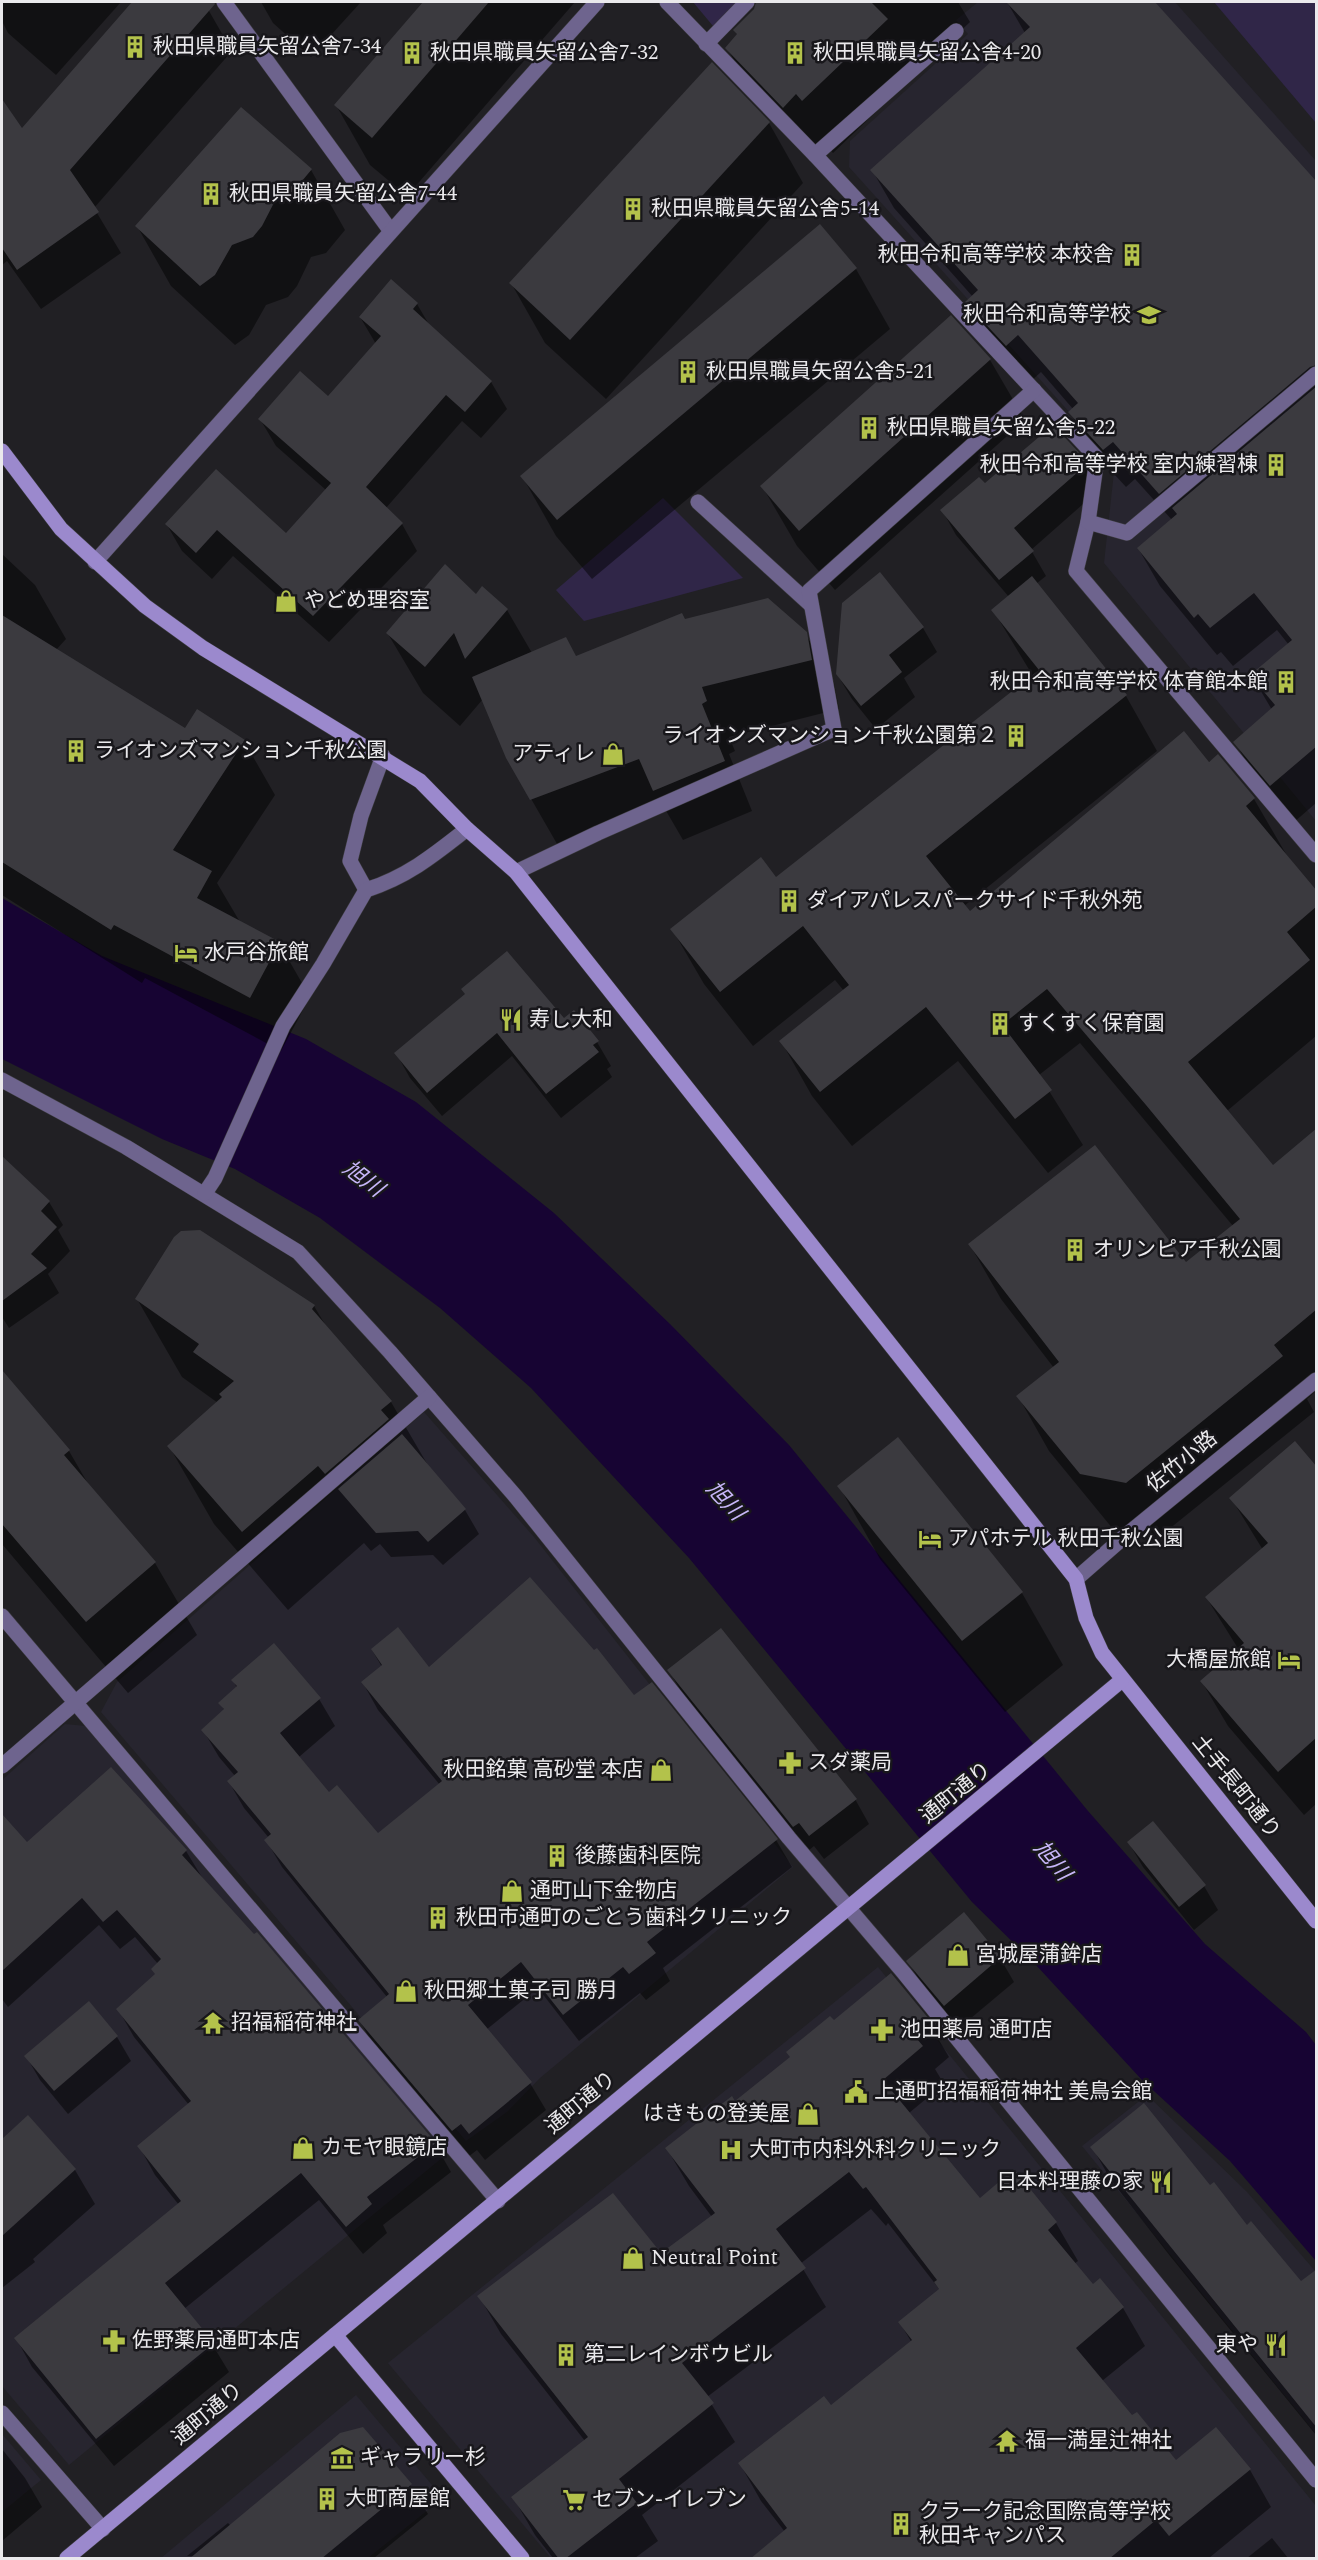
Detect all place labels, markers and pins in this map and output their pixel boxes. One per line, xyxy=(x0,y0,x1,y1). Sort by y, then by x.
place label: 秋田県職員矢留公舎7-34 xyxy=(153,31,382,63)
building icon: 秋田県職員矢留公舎7-34 xyxy=(122,34,148,60)
place label: 秋田県職員矢留公舎7-32 xyxy=(430,37,658,69)
place label: 秋田県職員矢留公舎4-20 xyxy=(813,37,1041,69)
building icon: 秋田県職員矢留公舎7-32 xyxy=(399,40,425,66)
building icon: 秋田県職員矢留公舎4-20 xyxy=(782,40,808,66)
place label: 秋田県職員矢留公舎7-44 xyxy=(229,178,458,210)
building icon: 秋田県職員矢留公舎7-44 xyxy=(198,181,224,207)
place label: 秋田県職員矢留公舎5-14 xyxy=(651,193,880,225)
building icon: 秋田県職員矢留公舎5-14 xyxy=(620,196,646,222)
place label: 秋田令和高等学校 本校舎 xyxy=(878,239,1114,271)
building icon: 秋田令和高等学校 本校舎 xyxy=(1119,242,1145,268)
place label: 秋田令和高等学校 xyxy=(963,299,1131,331)
school or university icon: 秋田令和高等学校 xyxy=(1136,302,1162,328)
place label: 秋田県職員矢留公舎5-21 xyxy=(706,356,934,388)
building icon: 秋田県職員矢留公舎5-21 xyxy=(675,359,701,385)
place label: 秋田県職員矢留公舎5-22 xyxy=(887,412,1115,444)
building icon: 秋田県職員矢留公舎5-22 xyxy=(856,415,882,441)
place label: 秋田令和高等学校 室内練習棟 xyxy=(980,449,1258,481)
building icon: 秋田令和高等学校 室内練習棟 xyxy=(1263,452,1289,478)
place label: やどめ理容室 xyxy=(304,585,430,617)
shop icon: やどめ理容室 xyxy=(273,588,299,614)
place label: 秋田令和高等学校 体育館本館 xyxy=(990,666,1268,698)
building icon: 秋田令和高等学校 体育館本館 xyxy=(1273,669,1299,695)
place label: ライオンズマンション千秋公園第２ xyxy=(662,720,998,752)
building icon: ライオンズマンション千秋公園第２ xyxy=(1003,723,1029,749)
place label: ライオンズマンション千秋公園 xyxy=(94,735,388,767)
building icon: ライオンズマンション千秋公園 xyxy=(63,738,89,764)
place label: アティレ xyxy=(512,738,595,770)
shop icon: アティレ xyxy=(600,741,626,767)
place label: ダイアパレスパークサイド千秋外苑 xyxy=(807,885,1143,917)
building icon: ダイアパレスパークサイド千秋外苑 xyxy=(776,888,802,914)
place label: 水戸谷旅館 xyxy=(204,937,309,969)
hotel icon: 水戸谷旅館 xyxy=(173,940,199,966)
place label: 寿し大和 xyxy=(529,1004,613,1036)
restaurant icon: 寿し大和 xyxy=(498,1007,524,1033)
place label: すくすく保育園 xyxy=(1018,1008,1165,1040)
building icon: すくすく保育園 xyxy=(987,1011,1013,1037)
place label: オリンピア千秋公園 xyxy=(1093,1234,1282,1266)
building icon: オリンピア千秋公園 xyxy=(1062,1237,1088,1263)
place label: アパホテル 秋田千秋公園 xyxy=(948,1523,1184,1555)
hotel icon: アパホテル 秋田千秋公園 xyxy=(917,1526,943,1552)
place label: 大橋屋旅館 xyxy=(1166,1644,1271,1676)
hotel icon: 大橋屋旅館 xyxy=(1276,1647,1302,1673)
place label: スダ薬局 xyxy=(808,1747,892,1779)
pharmacy icon: スダ薬局 xyxy=(777,1750,803,1776)
place label: 秋田銘菓 高砂堂 本店 xyxy=(444,1754,643,1786)
shop icon: 秋田銘菓 高砂堂 本店 xyxy=(648,1757,674,1783)
place label: 後藤歯科医院 xyxy=(575,1840,701,1872)
building icon: 後藤歯科医院 xyxy=(544,1843,570,1869)
place label: 通町山下金物店 xyxy=(530,1875,677,1907)
shop icon: 通町山下金物店 xyxy=(499,1878,525,1904)
place label: 秋田市通町のごとう歯科クリニック xyxy=(456,1902,792,1934)
building icon: 秋田市通町のごとう歯科クリニック xyxy=(425,1905,451,1931)
place label: 宮城屋蒲鉾店 xyxy=(976,1939,1102,1971)
shop icon: 宮城屋蒲鉾店 xyxy=(945,1942,971,1968)
place label: 秋田郷土菓子司 勝月 xyxy=(424,1975,618,2007)
shop icon: 秋田郷土菓子司 勝月 xyxy=(393,1978,419,2004)
place label: 招福稲荷神社 xyxy=(231,2007,357,2039)
temple icon: 招福稲荷神社 xyxy=(200,2010,226,2036)
place label: 池田薬局 通町店 xyxy=(900,2014,1052,2046)
pharmacy icon: 池田薬局 通町店 xyxy=(869,2017,895,2043)
place label: 上通町招福稲荷神社 美鳥会館 xyxy=(874,2076,1152,2108)
public building icon: 上通町招福稲荷神社 美鳥会館 xyxy=(843,2079,869,2105)
place label: はきもの登美屋 xyxy=(643,2098,790,2130)
shop icon: はきもの登美屋 xyxy=(795,2101,821,2127)
place label: カモヤ眼鏡店 xyxy=(321,2132,447,2164)
place label: 大町市内科外科クリニック xyxy=(749,2134,1001,2166)
shop icon: カモヤ眼鏡店 xyxy=(290,2135,316,2161)
hospital icon: 大町市内科外科クリニック xyxy=(718,2137,744,2163)
place label: 日本料理藤の家 xyxy=(996,2166,1143,2198)
restaurant icon: 日本料理藤の家 xyxy=(1148,2169,1174,2195)
place label: Neutral Point xyxy=(651,2242,778,2274)
shop icon: Neutral Point xyxy=(620,2245,646,2271)
place label: 佐野薬局通町本店 xyxy=(132,2325,300,2357)
pharmacy icon: 佐野薬局通町本店 xyxy=(101,2328,127,2354)
place label: 東や xyxy=(1216,2329,1258,2361)
restaurant icon: 東や xyxy=(1263,2332,1289,2358)
place label: 第二レインボウビル xyxy=(584,2339,773,2371)
building icon: 第二レインボウビル xyxy=(553,2342,579,2368)
place label: 福一満星辻神社 xyxy=(1025,2425,1172,2457)
temple icon: 福一満星辻神社 xyxy=(994,2428,1020,2454)
place label: ギャラリー杉 xyxy=(360,2442,486,2474)
museum icon: ギャラリー杉 xyxy=(329,2445,355,2471)
place label: 大町商屋館 xyxy=(345,2483,450,2515)
place label: セブン-イレブン xyxy=(592,2484,747,2516)
building icon: 大町商屋館 xyxy=(314,2486,340,2512)
supermarket icon: セブン-イレブン xyxy=(561,2487,587,2513)
place label: クラーク記念国際高等学校 秋田キャンパス xyxy=(919,2496,1171,2552)
building icon: クラーク記念国際高等学校 秋田キャンパス xyxy=(888,2511,914,2537)

